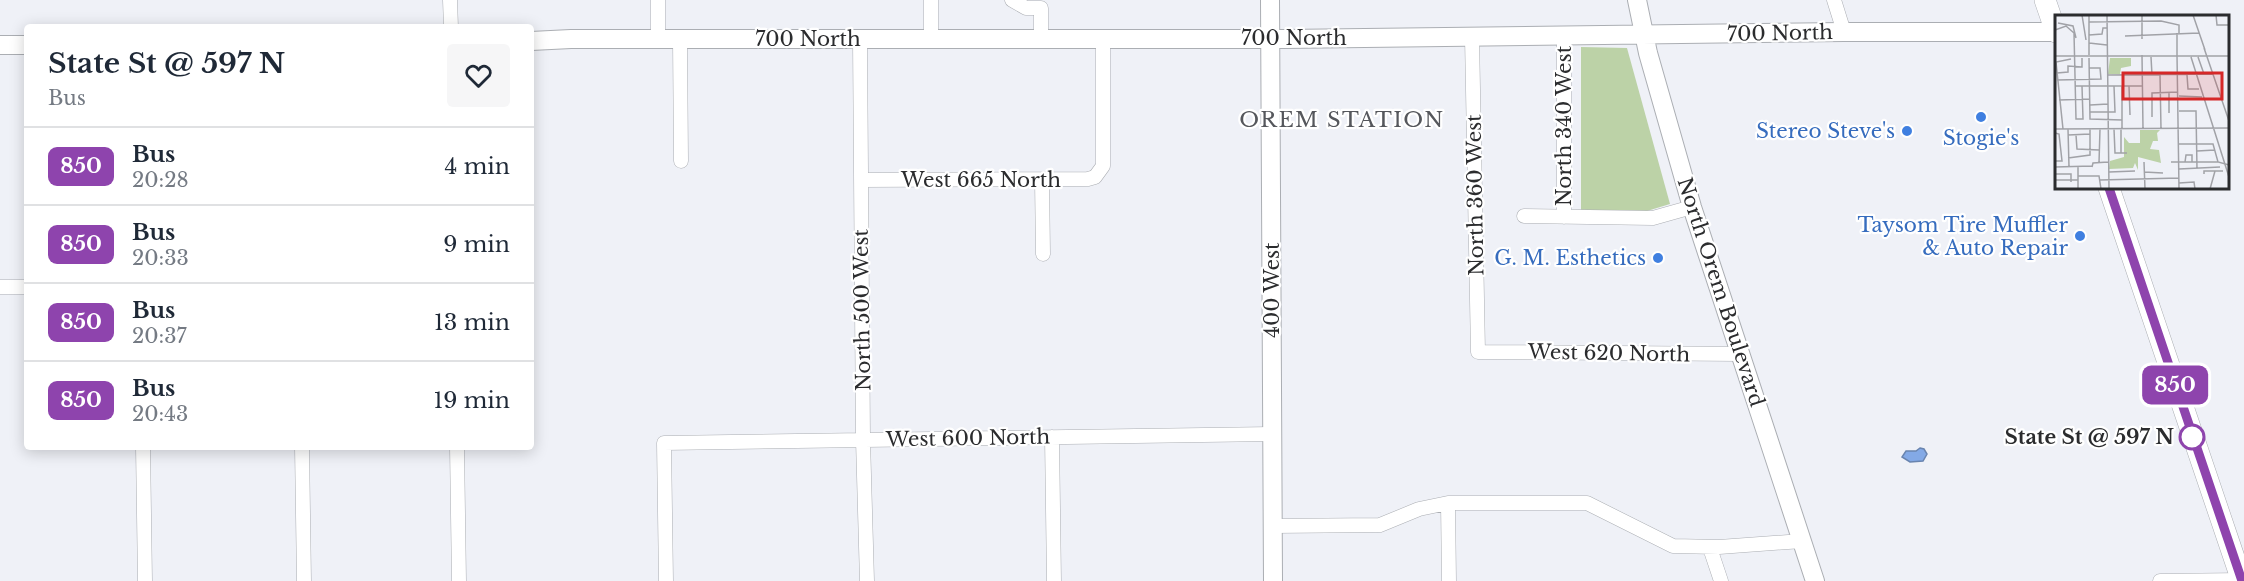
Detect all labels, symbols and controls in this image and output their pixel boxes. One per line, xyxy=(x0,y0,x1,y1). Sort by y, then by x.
inset map xyxy=(2055,15,2229,189)
street label: 700 North xyxy=(1727,20,1833,46)
street label: 700 North xyxy=(1241,26,1347,50)
street label: 700 North xyxy=(755,27,861,51)
button: heart xyxy=(447,44,510,107)
street label: North 340 West xyxy=(1552,45,1576,206)
text: State St @ 597 N xyxy=(48,46,285,81)
text: Bus xyxy=(48,86,86,110)
district label: OREM STATION xyxy=(1239,107,1445,133)
marker: Stogie's xyxy=(1974,110,1988,124)
street label: North 360 West xyxy=(1462,114,1488,276)
place label: Stereo Steve's xyxy=(1756,119,1895,143)
marker: Stereo Steve's xyxy=(1900,124,1914,138)
place label: Stogie's xyxy=(1943,126,2019,150)
text: Bus xyxy=(132,141,175,168)
text: 850 xyxy=(60,153,102,179)
text: 4 min xyxy=(445,153,510,180)
text: 20:28 xyxy=(132,168,189,192)
street label: West 665 North xyxy=(900,168,1061,192)
street label: North Orem Boulevard xyxy=(1673,174,1769,410)
place label: Taysom Tire Muffler & Auto Repair xyxy=(1858,213,2068,260)
text: Bus xyxy=(132,219,175,246)
street label: North 500 West xyxy=(849,228,875,391)
marker: Taysom Tire Muffler & Auto Repair xyxy=(2073,229,2087,243)
text: 850 xyxy=(60,231,102,257)
text: 9 min xyxy=(443,231,510,258)
street label: 400 West xyxy=(1260,242,1284,338)
text: 20:33 xyxy=(132,246,189,270)
place label: G. M. Esthetics xyxy=(1494,246,1646,270)
marker: G. M. Esthetics xyxy=(1651,251,1665,265)
text: Bus xyxy=(132,297,175,324)
text: 850 xyxy=(60,309,102,335)
text: 13 min xyxy=(434,309,510,336)
text: 20:37 xyxy=(132,324,187,348)
street label: West 620 North xyxy=(1527,340,1691,366)
line badge: 850 xyxy=(2140,366,2210,404)
text: 850 xyxy=(2154,372,2196,398)
text: Bus xyxy=(132,375,175,402)
text: 850 xyxy=(60,387,102,413)
text: 19 min xyxy=(433,387,510,414)
text: 20:43 xyxy=(132,402,188,426)
marker: State St @ 597 N xyxy=(2179,424,2205,450)
street label: West 600 North xyxy=(885,425,1051,451)
place label: State St @ 597 N xyxy=(2005,425,2174,449)

